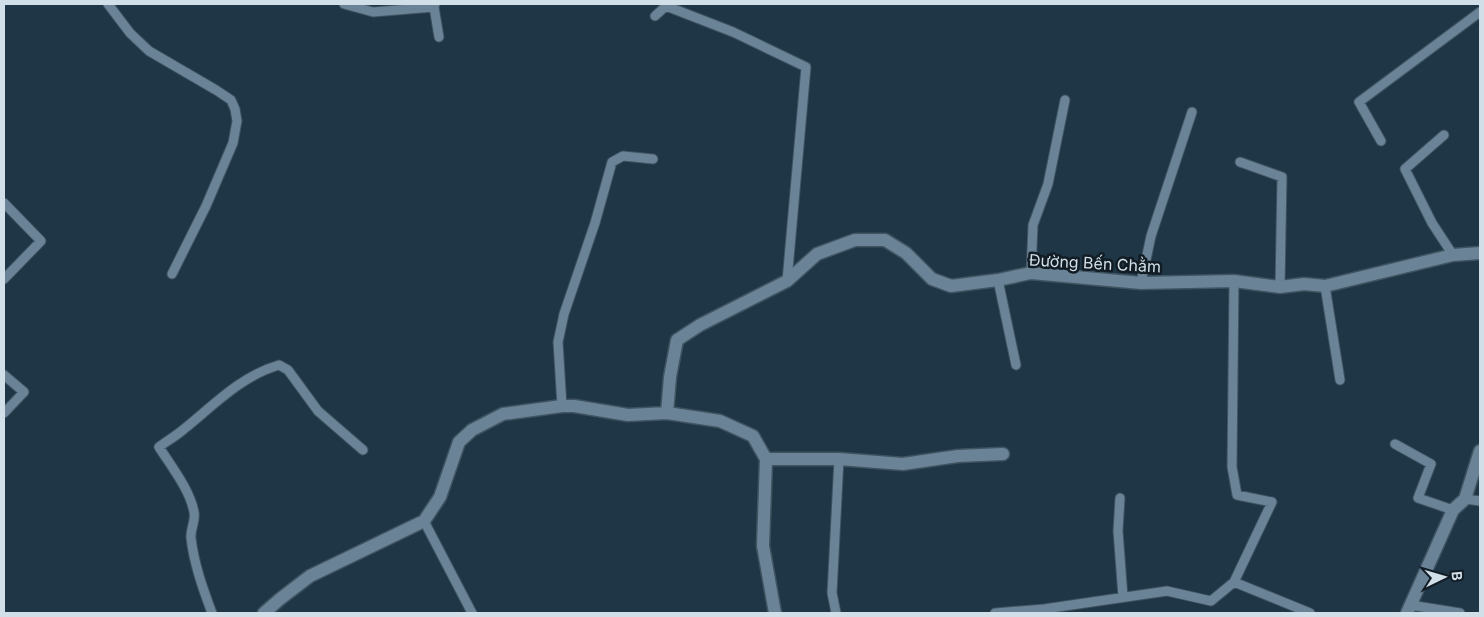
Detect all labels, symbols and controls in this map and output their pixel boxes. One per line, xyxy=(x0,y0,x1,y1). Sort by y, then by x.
street label: Đường Bến Chằm xyxy=(1029,250,1161,276)
north arrow xyxy=(1419,552,1469,602)
text: B xyxy=(1449,570,1466,581)

